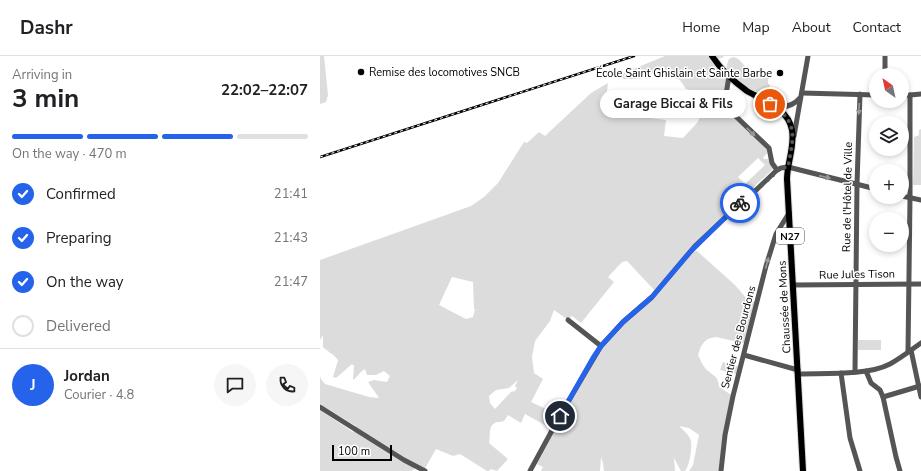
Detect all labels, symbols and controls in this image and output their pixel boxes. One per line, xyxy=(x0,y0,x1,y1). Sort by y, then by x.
text: Dashr xyxy=(20,15,73,41)
text: Home xyxy=(682,18,720,37)
text: Map xyxy=(742,18,770,37)
text: About xyxy=(792,18,831,37)
text: Contact xyxy=(853,18,901,37)
place label: Remise des locomotives SNCB xyxy=(369,65,520,80)
place label: École Saint Ghislain et Sainte Barbe xyxy=(596,65,772,81)
text: Arriving in xyxy=(12,66,72,84)
marker: Remise des locomotives SNCB xyxy=(356,67,366,77)
marker: École Saint Ghislain et Sainte Barbe xyxy=(775,68,785,78)
north arrow xyxy=(869,68,909,108)
map controls xyxy=(869,68,909,252)
text: 22:02–22:07 xyxy=(221,80,308,100)
text: 3 min xyxy=(12,81,79,116)
pin xyxy=(753,87,787,121)
callout: Garage Biccai & Fils xyxy=(600,90,746,118)
icon: bag xyxy=(759,93,781,115)
text: Garage Biccai & Fils xyxy=(613,95,733,113)
one-way arrow xyxy=(856,103,862,116)
button: layers xyxy=(869,116,909,156)
one-way arrow xyxy=(746,127,757,136)
street label: Rue de l'Hôtel de Ville xyxy=(839,142,856,252)
text: On the way · 470 m xyxy=(12,145,127,163)
button: + xyxy=(869,164,909,204)
one-way arrow xyxy=(819,174,832,180)
icon: check xyxy=(12,183,34,205)
courier xyxy=(720,183,760,223)
text: Confirmed xyxy=(46,184,116,204)
text: 21:41 xyxy=(274,185,308,203)
icon: bike xyxy=(729,192,751,214)
button: − xyxy=(869,212,909,252)
icon: check xyxy=(12,227,34,249)
text: Preparing xyxy=(46,228,111,248)
road number: N27 xyxy=(776,228,804,244)
text: 21:43 xyxy=(274,229,308,247)
one-way arrow xyxy=(764,257,770,269)
street label: Chaussée de Mons xyxy=(775,260,794,354)
street label: Rue Jules Tison xyxy=(819,266,895,283)
icon: check xyxy=(12,271,34,293)
text: On the way xyxy=(46,272,124,292)
text: 21:47 xyxy=(274,273,308,291)
street label: Sentier des Bourdons xyxy=(718,284,759,390)
text: Delivered xyxy=(46,316,111,336)
button: chat xyxy=(214,364,256,406)
button: phone xyxy=(266,364,308,406)
text: Jordan xyxy=(64,366,110,386)
text: J xyxy=(30,375,36,395)
text: Courier · 4.8 xyxy=(64,386,134,404)
pin xyxy=(543,399,577,433)
icon: home xyxy=(549,405,571,427)
scale bar xyxy=(332,443,392,462)
text: 100 m xyxy=(338,444,370,459)

